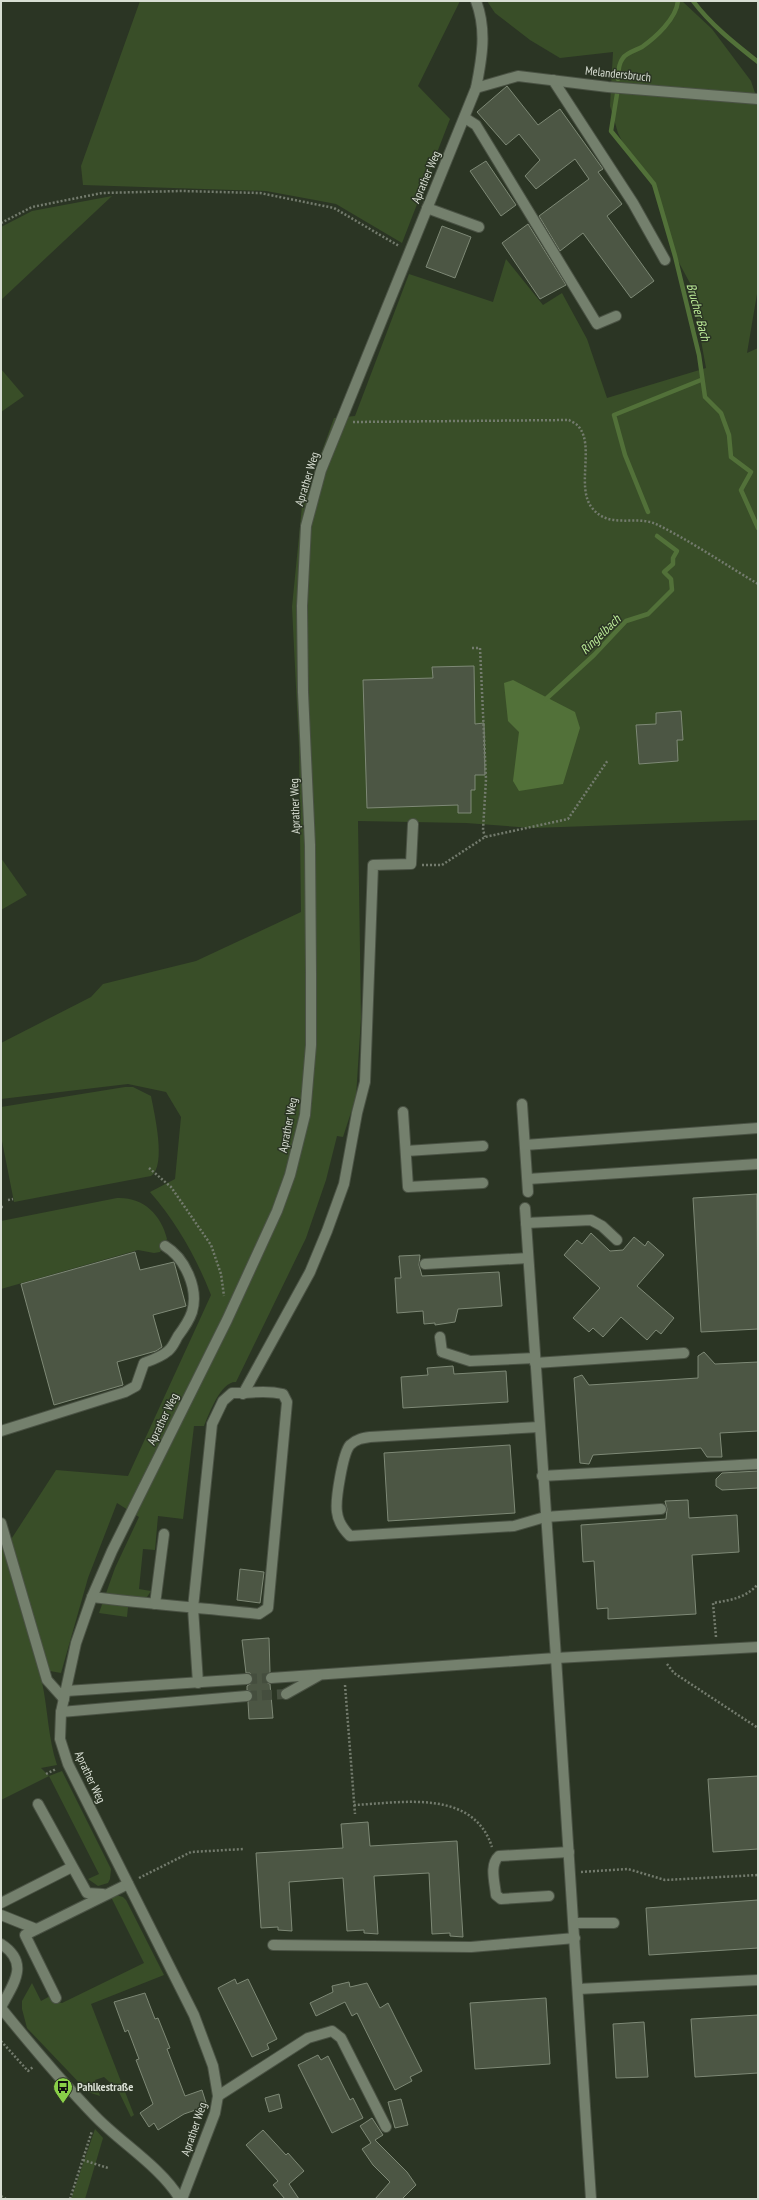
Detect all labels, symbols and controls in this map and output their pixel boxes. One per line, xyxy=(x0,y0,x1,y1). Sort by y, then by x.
street label: Melandersbruch xyxy=(584,63,652,84)
street label: Aprather Weg xyxy=(408,148,443,205)
water label: Brucher Bach xyxy=(683,281,715,344)
street label: Aprather Weg xyxy=(291,450,322,508)
water label: Ringelbach xyxy=(576,610,625,658)
street label: Aprather Weg xyxy=(286,778,303,834)
street label: Aprather Weg xyxy=(275,1096,300,1154)
street label: Aprather Weg xyxy=(144,1390,182,1447)
street label: Aprather Weg xyxy=(72,1748,109,1805)
bus stop icon: Pahlkestraße xyxy=(52,2076,74,2104)
place label: Pahlkestraße xyxy=(77,2079,133,2094)
street label: Aprather Weg xyxy=(177,2100,210,2158)

